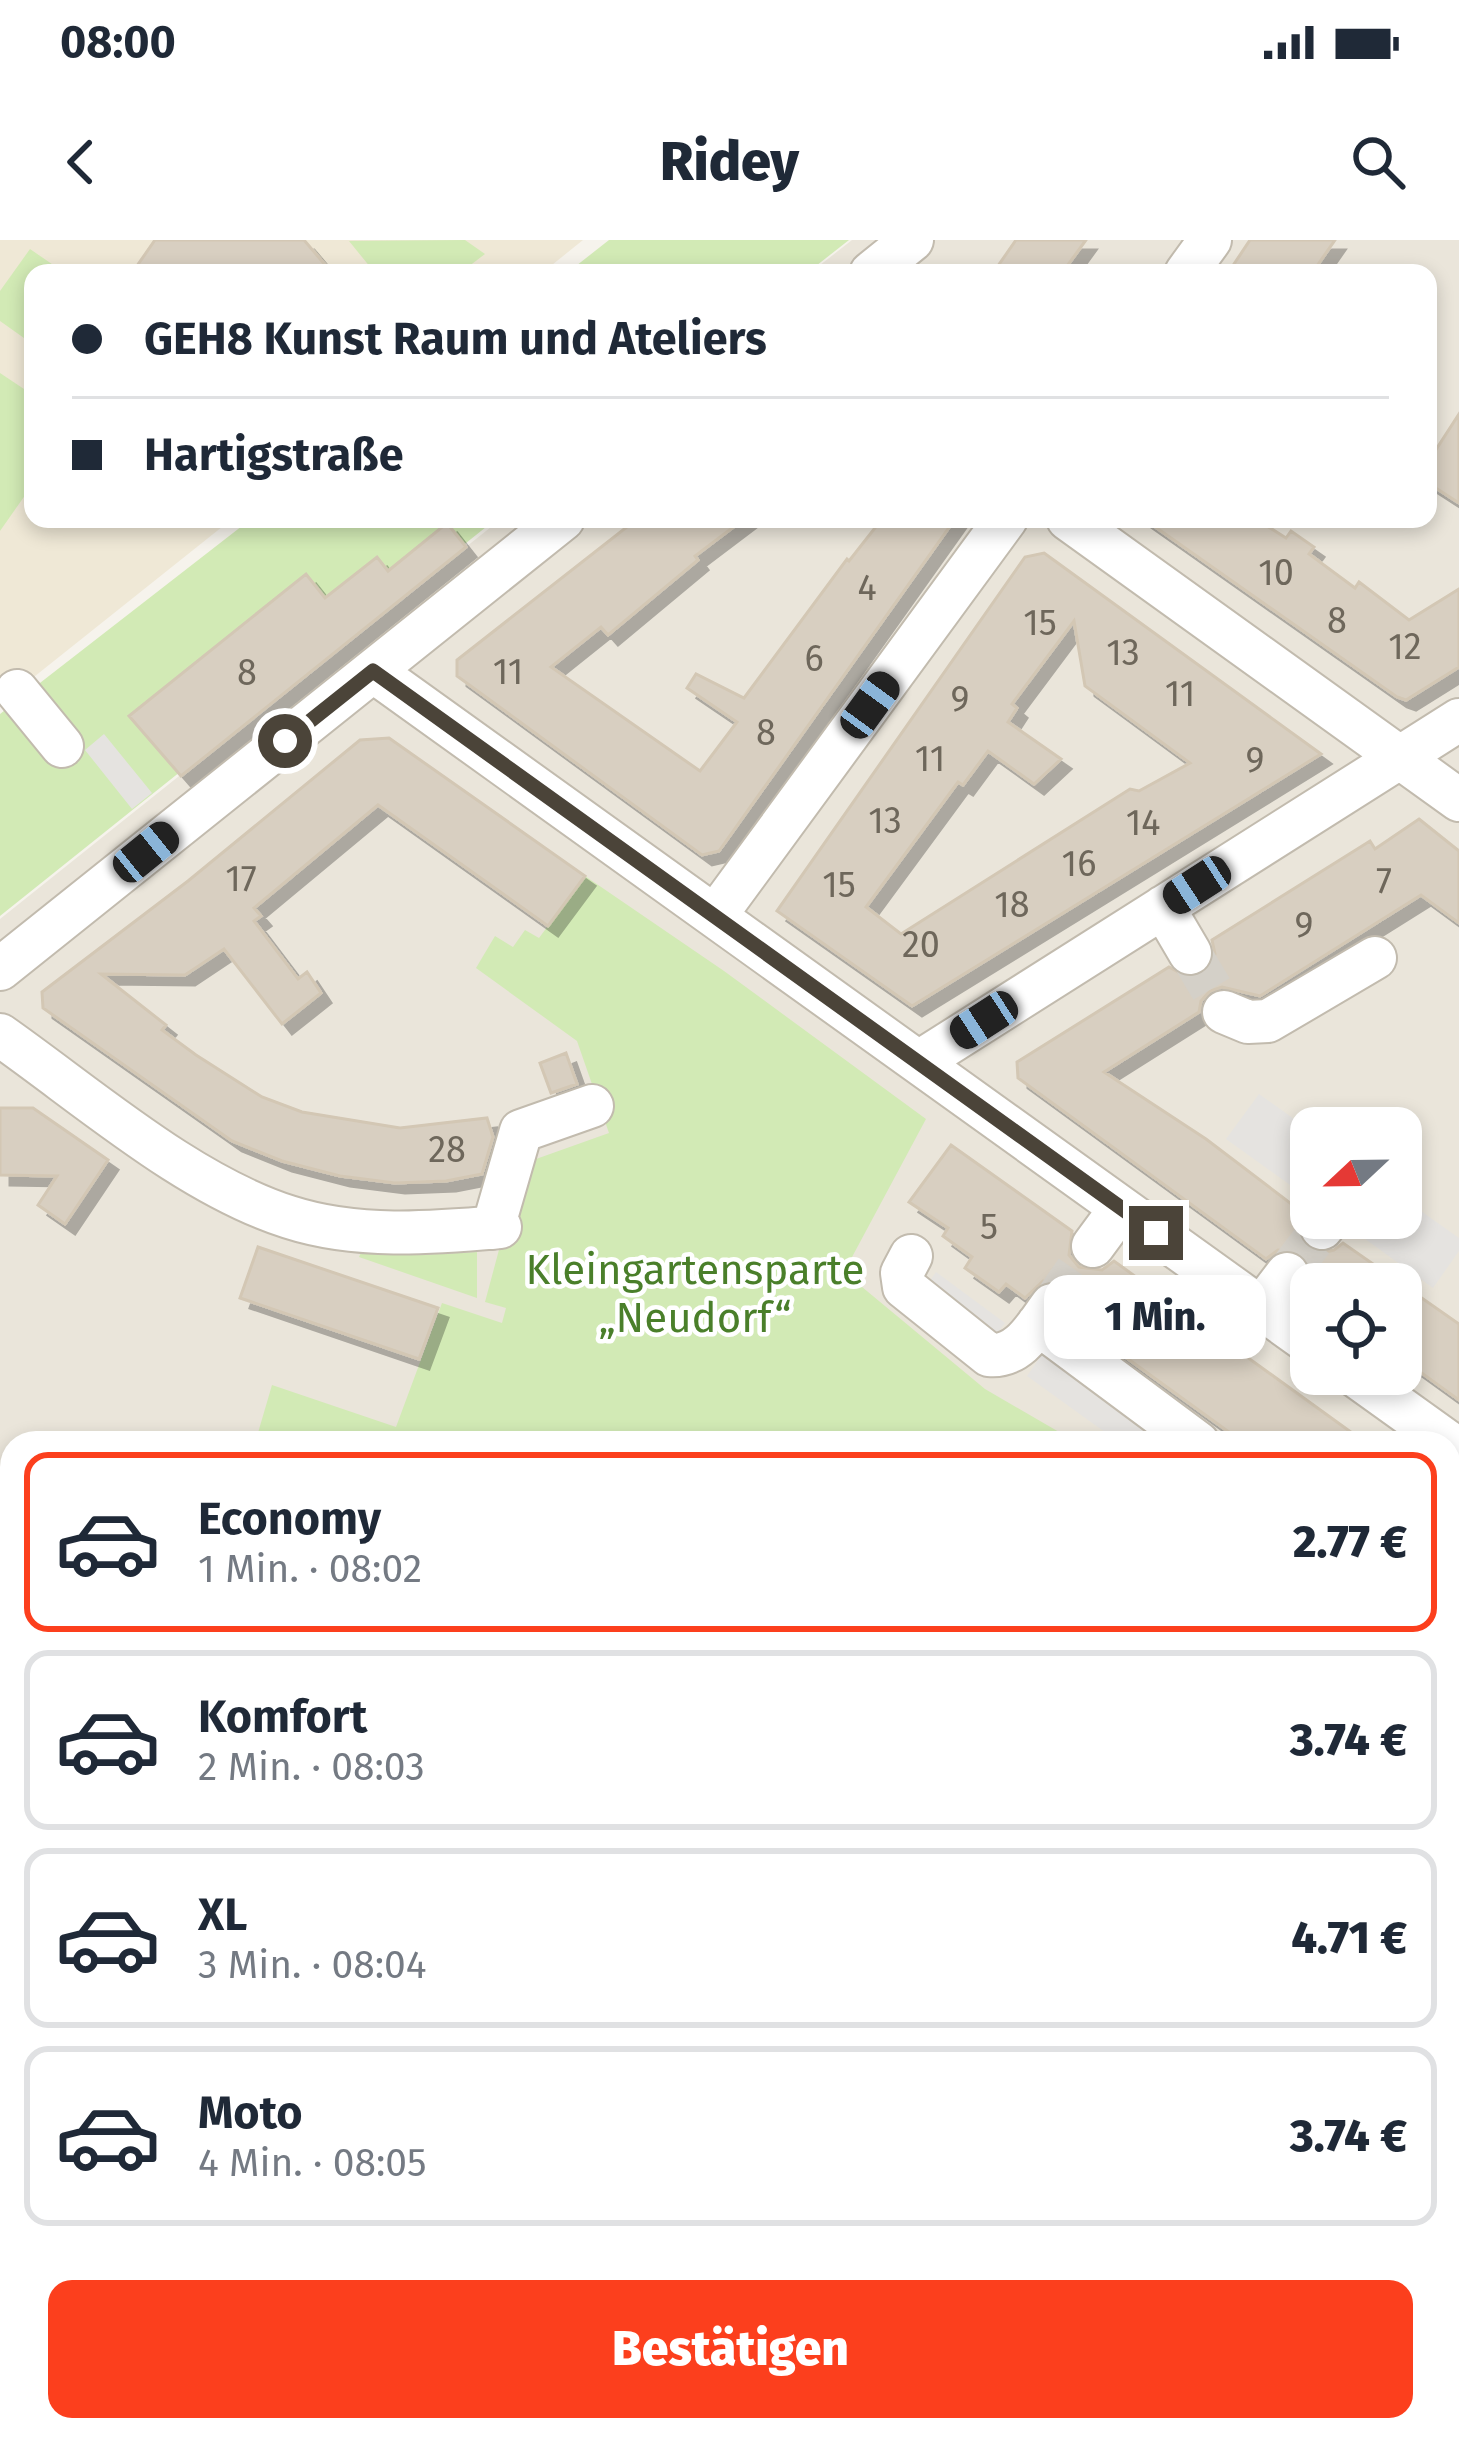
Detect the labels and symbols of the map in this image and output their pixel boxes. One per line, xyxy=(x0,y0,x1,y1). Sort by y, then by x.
house number: 10 xyxy=(1258,551,1294,595)
house number: 4 xyxy=(857,566,877,610)
house number: 8 xyxy=(1327,599,1347,643)
house number: 15 xyxy=(1023,601,1057,645)
house number: 12 xyxy=(1388,625,1422,669)
house number: 13 xyxy=(1106,631,1140,675)
house number: 6 xyxy=(804,637,824,681)
house number: 11 xyxy=(493,650,523,694)
house number: 8 xyxy=(237,651,257,695)
car xyxy=(834,665,906,745)
house number: 11 xyxy=(1165,672,1195,716)
house number: 9 xyxy=(951,678,969,722)
house number: 8 xyxy=(756,711,776,755)
route start xyxy=(258,714,312,768)
house number: 11 xyxy=(915,737,945,781)
house number: 9 xyxy=(1246,739,1264,783)
house number: 13 xyxy=(868,799,902,843)
house number: 14 xyxy=(1126,801,1160,845)
car xyxy=(107,815,185,889)
house number: 16 xyxy=(1062,842,1096,886)
car xyxy=(1157,850,1237,920)
house number: 17 xyxy=(225,857,257,901)
house number: 7 xyxy=(1376,859,1392,903)
house number: 15 xyxy=(822,863,856,907)
house number: 18 xyxy=(994,883,1030,927)
house number: 9 xyxy=(1295,904,1313,948)
house number: 20 xyxy=(902,923,940,967)
car xyxy=(944,985,1024,1055)
north arrow xyxy=(1290,1107,1422,1239)
house number: 28 xyxy=(428,1128,466,1172)
house number: 5 xyxy=(980,1205,998,1249)
route end xyxy=(1129,1206,1183,1260)
park label: Kleingartensparte „Neudorf“ xyxy=(526,1245,864,1343)
callout: 1 Min. xyxy=(1045,1275,1267,1359)

